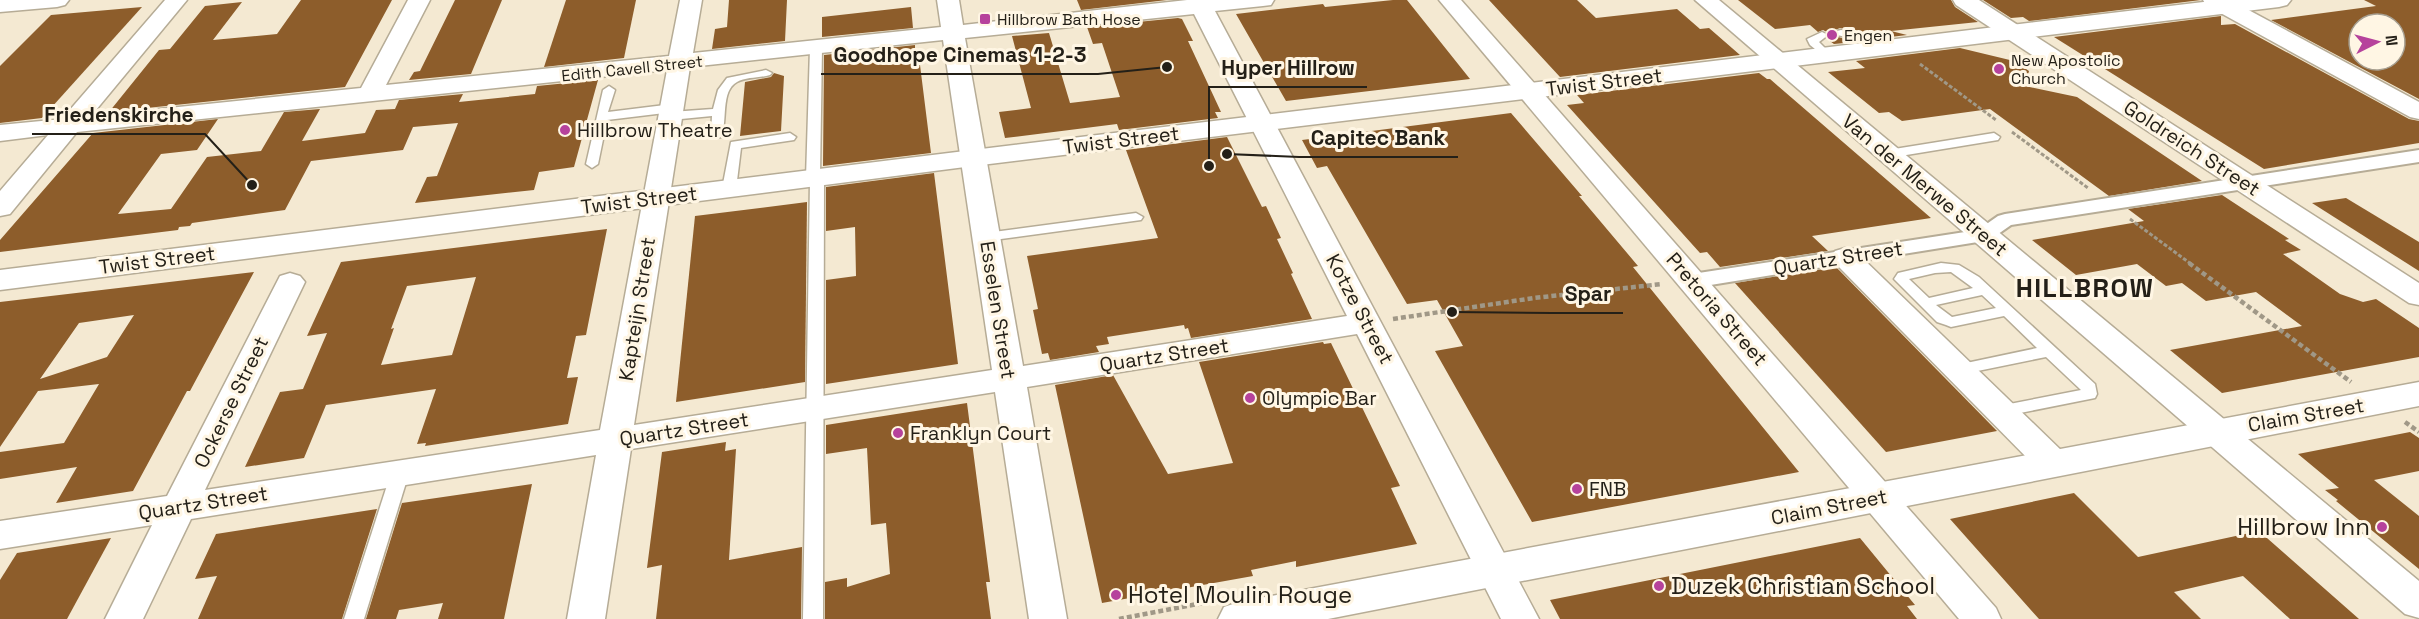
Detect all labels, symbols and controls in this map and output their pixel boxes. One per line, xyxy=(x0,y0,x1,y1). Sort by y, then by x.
place label: Hillbrow Bath Hose xyxy=(997,9,1141,30)
marker: Hillbrow Bath Hose xyxy=(978,12,992,26)
north arrow xyxy=(2347,12,2407,72)
place label: Engen xyxy=(1844,25,1892,46)
marker: Engen xyxy=(1825,28,1839,42)
text: N xyxy=(2380,34,2402,47)
callout: Goodhope Cinemas 1-2-3 xyxy=(821,35,1098,74)
text: Goodhope Cinemas 1-2-3 xyxy=(833,41,1087,68)
callout: Hyper Hillrow xyxy=(1209,48,1367,87)
place label: New Apostolic Church xyxy=(2011,50,2121,89)
street label: Edith Cavell Street xyxy=(560,51,704,86)
text: Hyper Hillrow xyxy=(1221,54,1355,81)
street label: Twist Street xyxy=(1544,62,1664,102)
marker: New Apostolic Church xyxy=(1992,62,2006,76)
street label: Goldreich Street xyxy=(2119,94,2265,202)
callout: Friedenskirche xyxy=(32,95,205,134)
text: Friedenskirche xyxy=(44,101,194,128)
street label: Van der Merwe Street xyxy=(1837,108,2013,262)
place label: Hillbrow Theatre xyxy=(577,117,733,143)
callout: Capitec Bank xyxy=(1299,118,1458,157)
street label: Twist Street xyxy=(1061,120,1181,160)
marker: Hillbrow Theatre xyxy=(558,123,572,137)
text: Capitec Bank xyxy=(1311,124,1445,151)
street label: Twist Street xyxy=(579,180,699,220)
street label: Kapteijn Street xyxy=(613,235,661,383)
street label: Quartz Street xyxy=(1771,235,1905,281)
street label: Esselen Street xyxy=(974,239,1022,381)
street label: Twist Street xyxy=(97,240,217,280)
street label: Pretoria Street xyxy=(1661,247,1773,371)
street label: Kotze Street xyxy=(1320,249,1400,369)
district label: HILLBROW xyxy=(2016,271,2154,305)
callout: Spar xyxy=(1552,274,1623,313)
text: Spar xyxy=(1565,280,1611,307)
street label: Ockerse Street xyxy=(188,332,274,472)
street label: Quartz Street xyxy=(1097,332,1231,378)
place label: Olympic Bar xyxy=(1262,385,1377,411)
marker: Olympic Bar xyxy=(1243,391,1257,405)
street label: Claim Street xyxy=(2246,392,2366,438)
street label: Quartz Street xyxy=(617,406,751,452)
place label: Franklyn Court xyxy=(910,420,1051,446)
marker: Franklyn Court xyxy=(891,426,905,440)
place label: FNB xyxy=(1589,476,1626,502)
street label: Quartz Street xyxy=(136,480,270,526)
marker: FNB xyxy=(1570,482,1584,496)
street label: Claim Street xyxy=(1769,483,1889,531)
place label: Hillbrow Inn xyxy=(2237,511,2370,542)
marker: Hillbrow Inn xyxy=(2375,520,2389,534)
place label: Duzek Christian School xyxy=(1671,570,1935,601)
place label: Hotel Moulin Rouge xyxy=(1128,579,1352,610)
marker: Duzek Christian School xyxy=(1652,579,1666,593)
marker: Hotel Moulin Rouge xyxy=(1109,588,1123,602)

